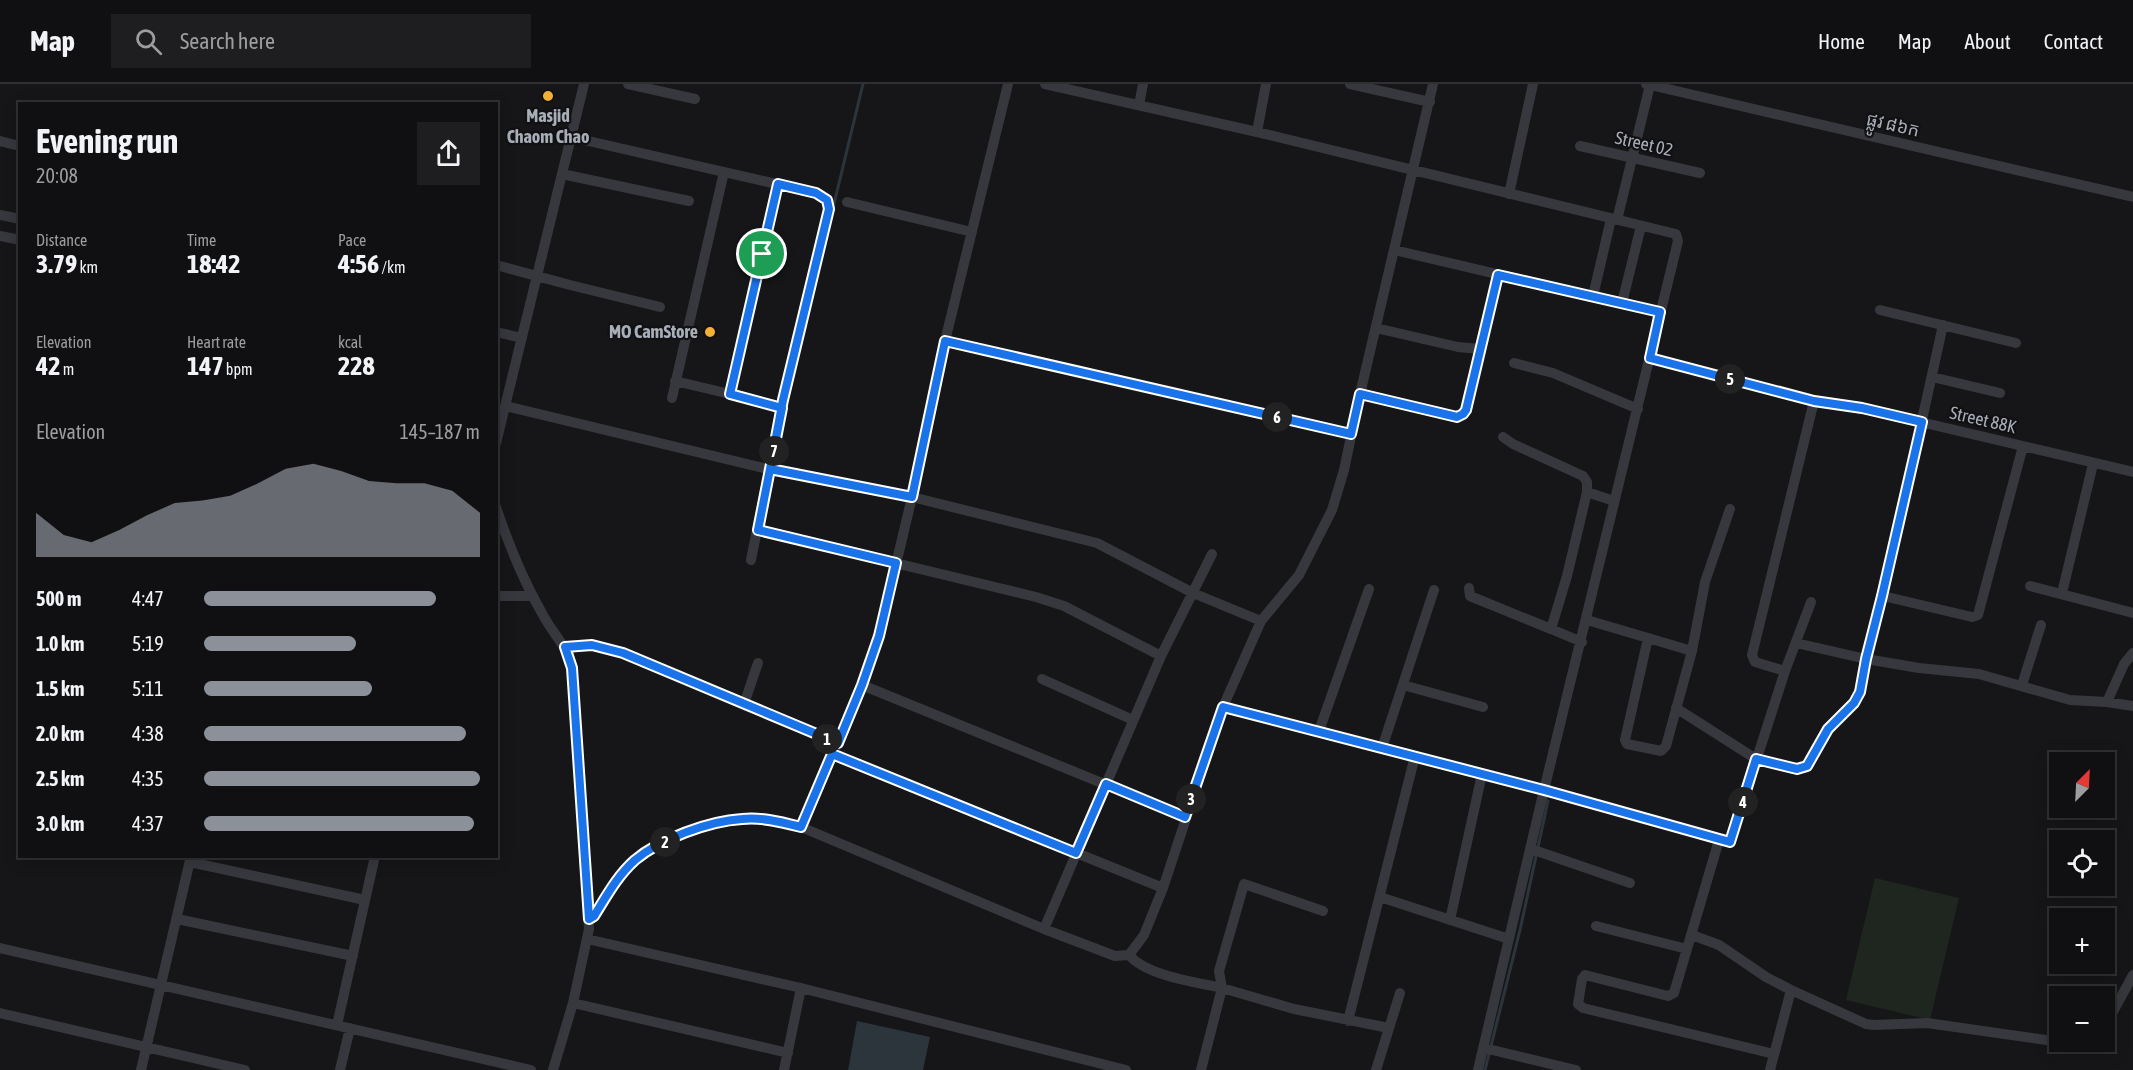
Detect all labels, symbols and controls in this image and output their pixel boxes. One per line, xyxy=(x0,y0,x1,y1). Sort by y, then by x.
search box xyxy=(111,14,531,68)
text: Map xyxy=(30,25,75,57)
icon: search xyxy=(132,25,165,58)
text: Search here xyxy=(180,28,275,54)
text: Home xyxy=(1818,29,1865,53)
text: Map xyxy=(1898,29,1932,53)
text: About xyxy=(1965,29,2011,53)
text: Contact xyxy=(2044,29,2103,53)
marker: Masjid Chaom Chao xyxy=(541,89,555,103)
place label: Masjid Chaom Chao xyxy=(507,105,589,147)
street label: ផ្លូវ ៨៦ក xyxy=(1863,108,1922,147)
text: Evening run xyxy=(36,122,178,160)
button: share xyxy=(417,122,480,185)
street label: Street 02 xyxy=(1613,127,1675,160)
text: 20:08 xyxy=(36,164,78,187)
pin xyxy=(736,228,787,279)
text: Distance xyxy=(36,231,87,249)
text: Time xyxy=(187,231,216,249)
text: Pace xyxy=(338,231,366,249)
icon: arrive xyxy=(745,237,778,270)
text: 3.79 xyxy=(36,249,77,279)
text: 18:42 xyxy=(187,249,241,279)
text: 4:56 xyxy=(338,249,379,279)
text: km xyxy=(77,258,98,276)
text: /km xyxy=(379,258,405,276)
place label: MO CamStore xyxy=(609,321,698,342)
marker: MO CamStore xyxy=(703,325,717,339)
text: Elevation xyxy=(36,333,91,351)
text: Heart rate xyxy=(187,333,246,351)
text: kcal xyxy=(338,333,362,351)
text: 42 xyxy=(36,351,60,381)
text: 147 xyxy=(187,351,224,381)
text: 228 xyxy=(338,351,375,381)
text: m xyxy=(60,360,74,378)
text: bpm xyxy=(224,360,253,378)
pin: 5 xyxy=(1715,364,1745,394)
text: 5 xyxy=(1726,370,1734,388)
pin: 6 xyxy=(1262,402,1292,432)
street label: Street 88K xyxy=(1948,402,2019,437)
text: 6 xyxy=(1273,408,1281,426)
text: Elevation xyxy=(36,420,105,443)
text: 145–187 m xyxy=(399,420,480,443)
pin: 7 xyxy=(759,436,789,466)
text: 7 xyxy=(770,442,778,460)
text: 500 m xyxy=(36,587,81,610)
text: 4:47 xyxy=(132,587,164,610)
text: 1.0 km xyxy=(36,632,84,655)
text: 5:19 xyxy=(132,632,164,655)
text: 1.5 km xyxy=(36,677,84,700)
text: 5:11 xyxy=(132,677,164,700)
text: 2.0 km xyxy=(36,722,84,745)
text: 4:38 xyxy=(132,722,164,745)
pin: 1 xyxy=(812,724,842,754)
text: 1 xyxy=(823,730,831,748)
north arrow xyxy=(2049,752,2115,818)
map controls xyxy=(2049,752,2115,1052)
text: 2.5 km xyxy=(36,767,84,790)
text: 4:35 xyxy=(132,767,164,790)
pin: 3 xyxy=(1176,784,1206,814)
pin: 4 xyxy=(1728,787,1758,817)
text: 3 xyxy=(1187,790,1195,808)
text: 4 xyxy=(1739,793,1747,811)
text: 3.0 km xyxy=(36,812,84,835)
text: 4:37 xyxy=(132,812,164,835)
pin: 2 xyxy=(650,827,680,857)
button: locate xyxy=(2049,830,2115,896)
text: 2 xyxy=(661,833,669,851)
button: + xyxy=(2049,908,2115,974)
button: − xyxy=(2049,986,2115,1052)

